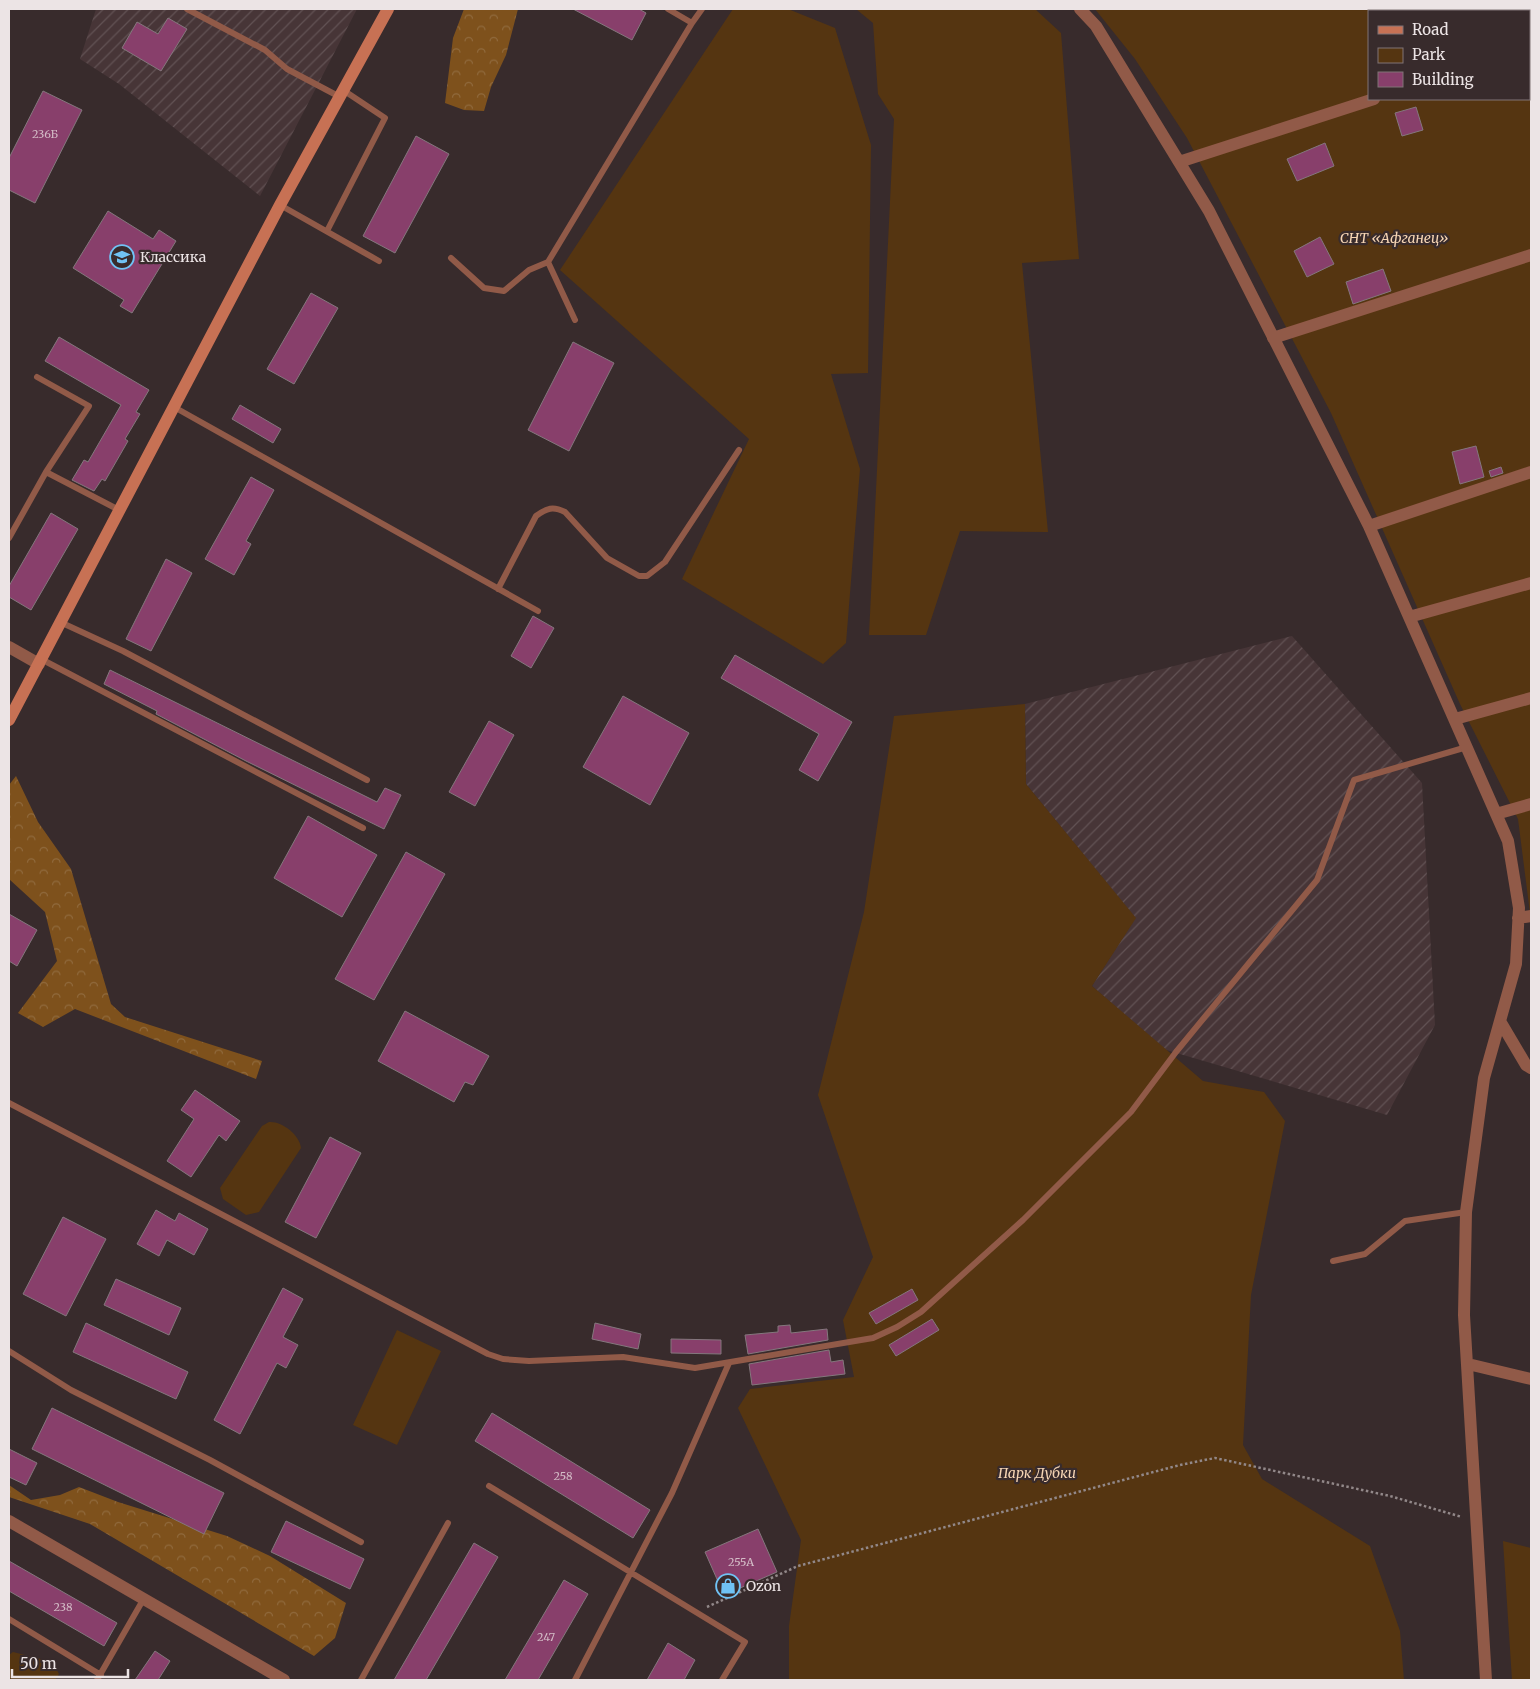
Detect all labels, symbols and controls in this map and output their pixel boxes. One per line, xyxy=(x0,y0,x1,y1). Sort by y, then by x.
legend xyxy=(1368,10,1530,100)
text: Road xyxy=(1412,20,1448,39)
text: Park xyxy=(1412,45,1446,64)
text: Building xyxy=(1412,70,1474,89)
house number: 236Б xyxy=(32,127,59,141)
park label: СНТ «Афганец» xyxy=(1340,229,1448,247)
school or university icon: Классика xyxy=(109,244,135,270)
place label: Классика xyxy=(140,248,207,266)
park label: Парк Дубки xyxy=(998,1464,1076,1482)
house number: 258 xyxy=(554,1469,573,1483)
house number: 255А xyxy=(728,1555,754,1569)
shop icon: Ozon xyxy=(715,1573,741,1599)
place label: Ozon xyxy=(746,1577,781,1595)
house number: 238 xyxy=(54,1600,73,1614)
house number: 247 xyxy=(537,1630,555,1644)
scale bar xyxy=(12,1646,129,1678)
text: 50 m xyxy=(20,1654,57,1673)

